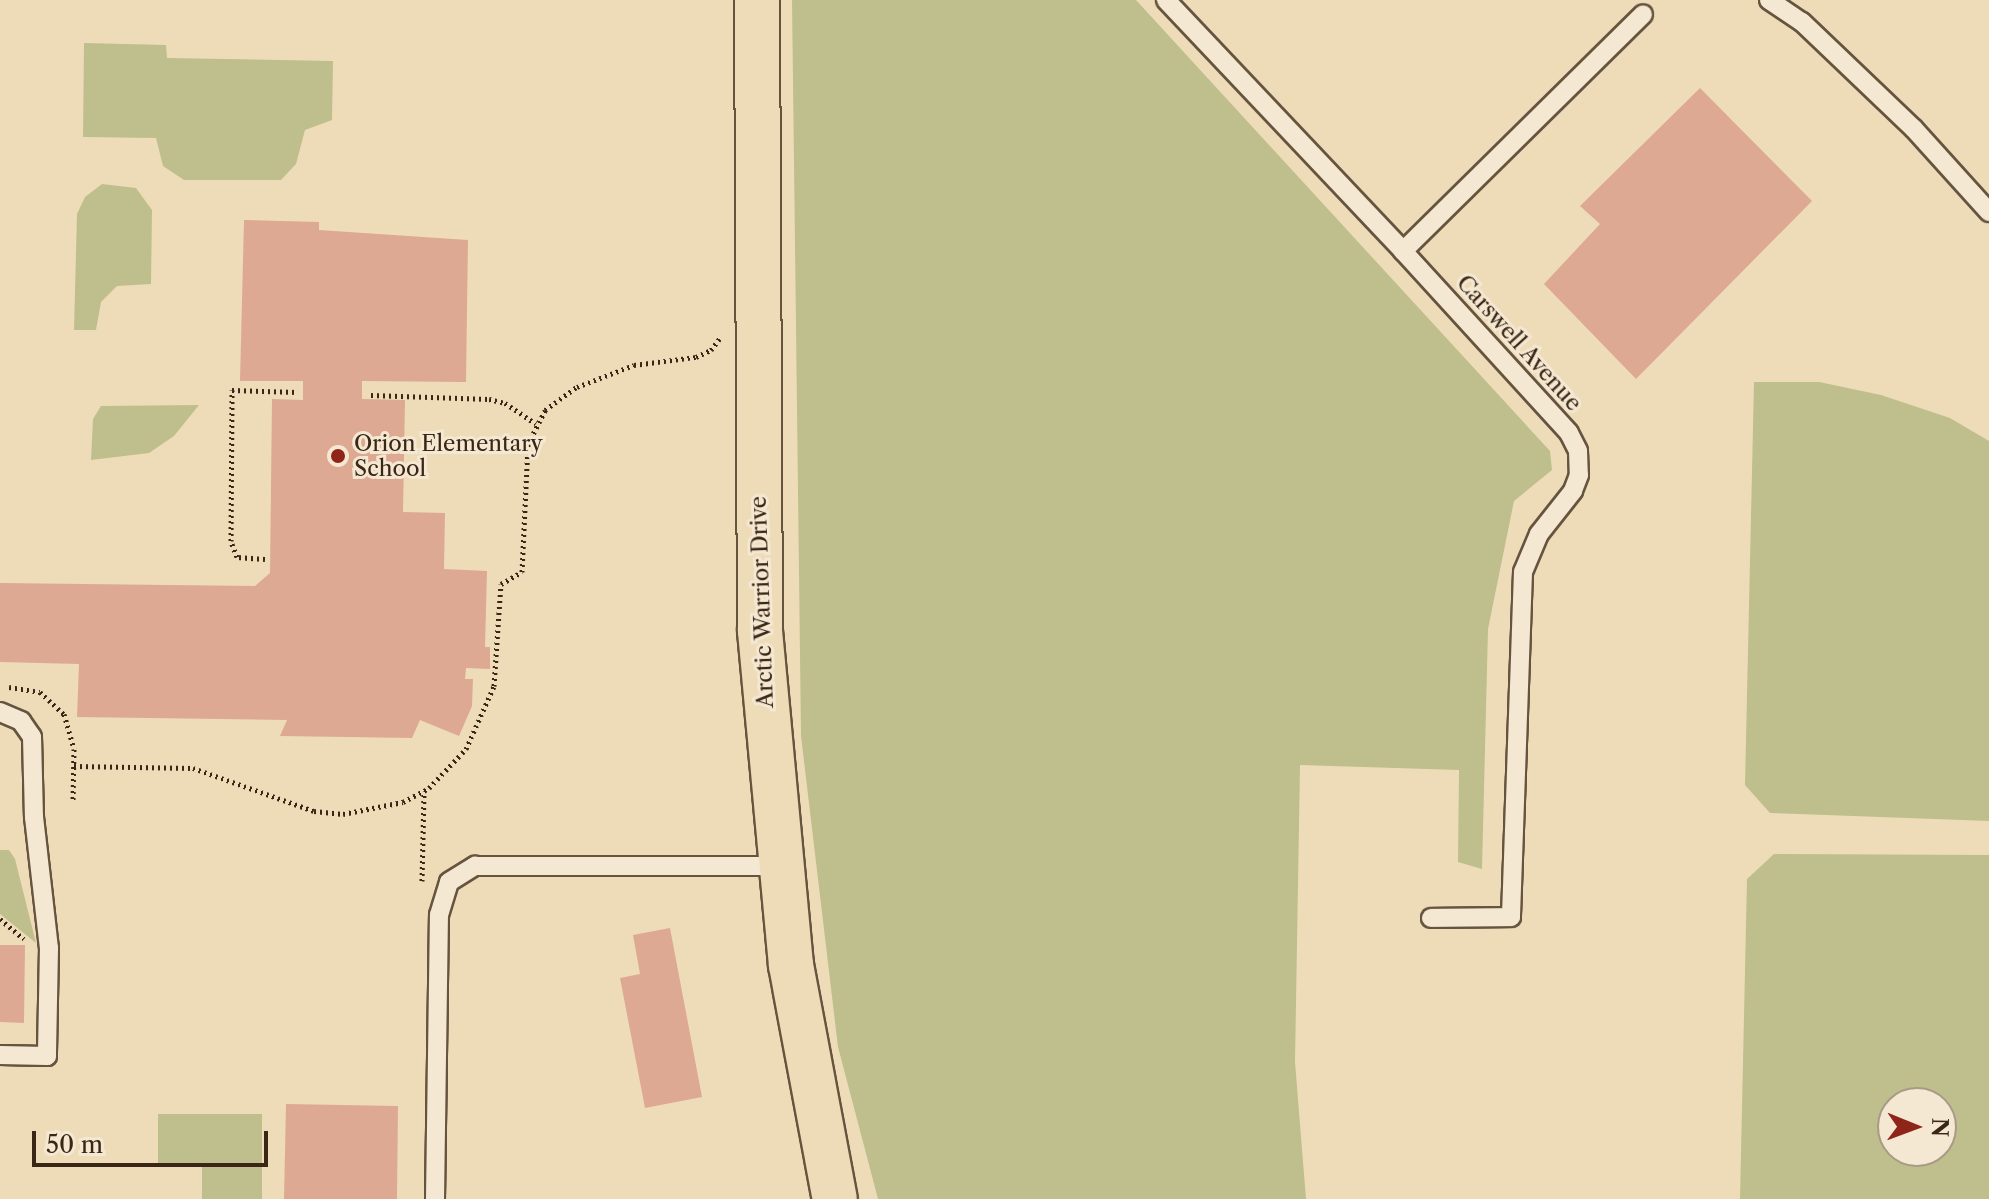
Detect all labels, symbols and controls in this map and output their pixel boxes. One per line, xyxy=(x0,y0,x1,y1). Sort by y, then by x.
street label: Carswell Avenue xyxy=(1451,269,1587,417)
place label: Orion Elementary School xyxy=(354,430,543,482)
marker: Orion Elementary School xyxy=(329,447,347,465)
street label: Arctic Warrior Drive xyxy=(745,495,779,709)
north arrow xyxy=(1877,1087,1957,1167)
scale bar xyxy=(36,1115,272,1165)
text: N xyxy=(1926,1118,1953,1137)
text: 50 m xyxy=(46,1130,103,1159)

